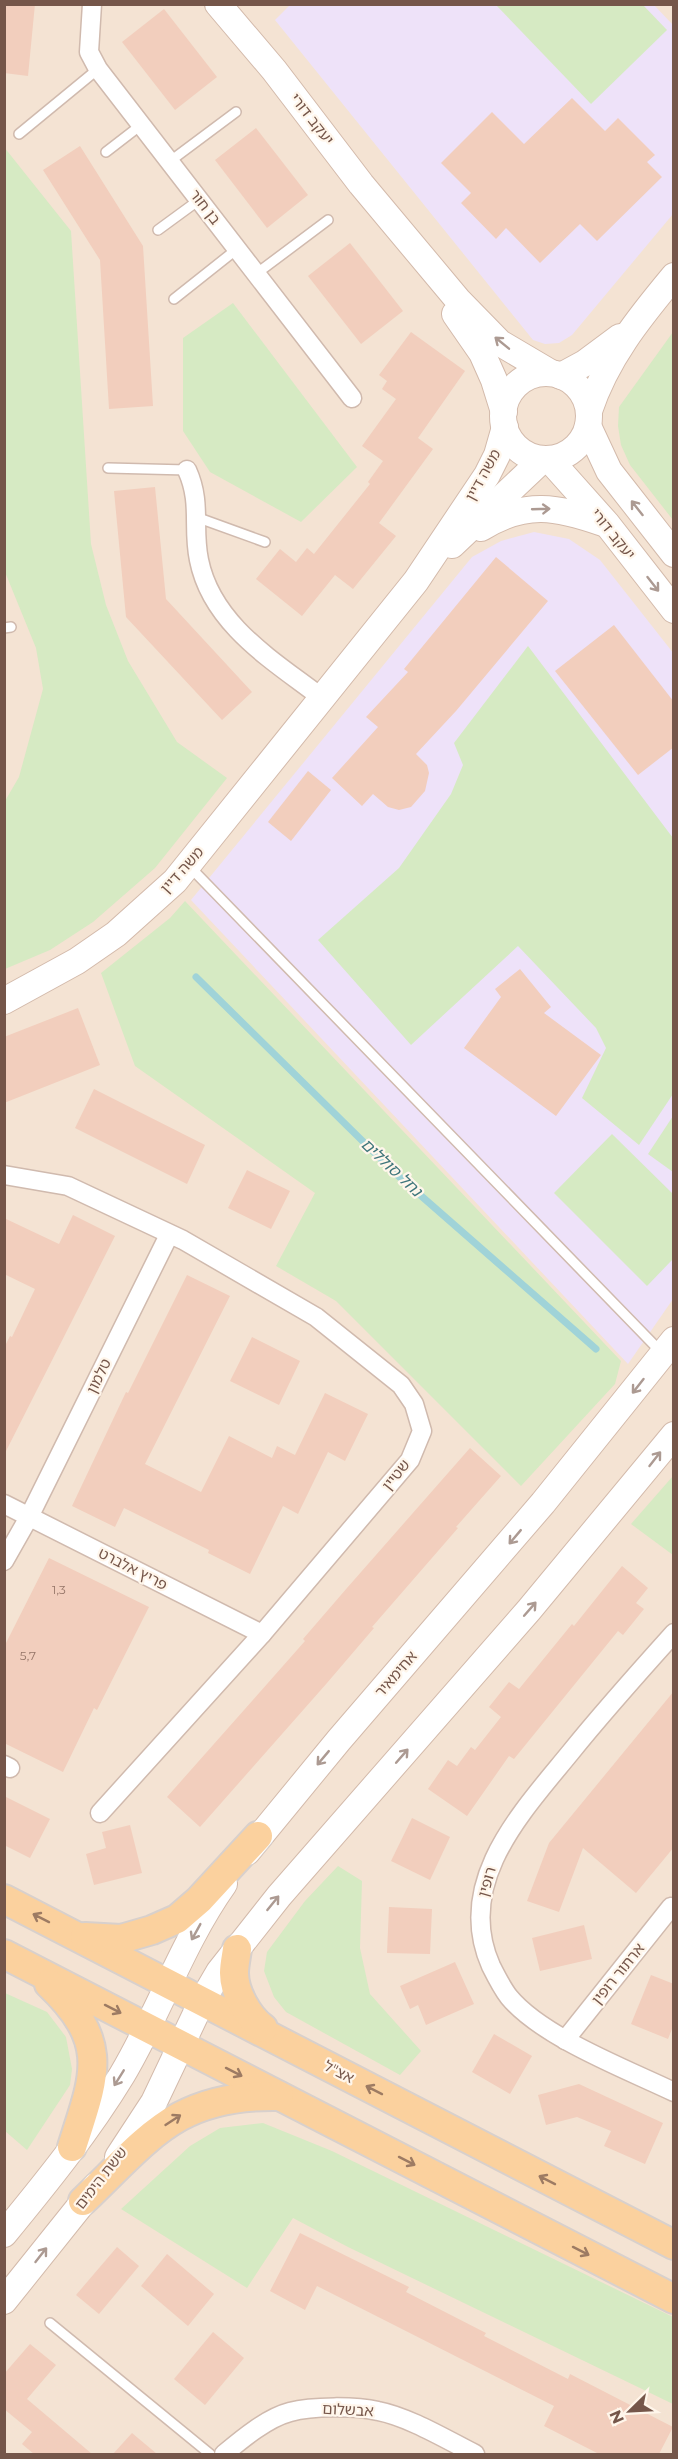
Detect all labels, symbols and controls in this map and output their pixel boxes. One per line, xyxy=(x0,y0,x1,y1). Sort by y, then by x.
street label: יעקב דורי xyxy=(286,89,338,148)
street label: בן חור xyxy=(186,185,225,228)
one-way arrow xyxy=(494,336,510,349)
street label: משה דיין xyxy=(461,446,505,504)
one-way arrow xyxy=(631,500,644,516)
one-way arrow xyxy=(531,504,550,515)
street label: יעקב דורי xyxy=(587,504,640,563)
one-way arrow xyxy=(646,576,659,592)
street label: משה דיין xyxy=(156,842,208,897)
water label: נחל סוללים xyxy=(357,1134,427,1201)
street label: טלמון xyxy=(82,1355,115,1396)
one-way arrow xyxy=(631,1378,645,1393)
one-way arrow xyxy=(648,1451,661,1467)
street label: שטיין xyxy=(377,1455,414,1494)
one-way arrow xyxy=(508,1529,521,1545)
street label: פריץ אלברט xyxy=(95,1543,171,1594)
house number: 1,3 xyxy=(52,1582,66,1597)
one-way arrow xyxy=(523,1602,537,1617)
street label: אחימאיר xyxy=(370,1647,421,1701)
house number: 5,7 xyxy=(20,1648,36,1663)
one-way arrow xyxy=(395,1749,409,1764)
one-way arrow xyxy=(317,1750,330,1766)
street label: רופין xyxy=(473,1865,500,1899)
one-way arrow xyxy=(267,1895,280,1911)
one-way arrow xyxy=(33,1912,50,1924)
one-way arrow xyxy=(190,1923,202,1940)
street label: ארתור רופין xyxy=(587,1939,648,2008)
one-way arrow xyxy=(103,2004,121,2015)
street label: אצ"ל xyxy=(321,2056,357,2087)
one-way arrow xyxy=(225,2066,242,2078)
one-way arrow xyxy=(113,2070,126,2087)
one-way arrow xyxy=(365,2084,383,2095)
one-way arrow xyxy=(164,2113,181,2125)
street label: ששת הימים xyxy=(70,2143,131,2213)
one-way arrow xyxy=(398,2156,416,2168)
one-way arrow xyxy=(538,2173,556,2185)
one-way arrow xyxy=(571,2246,589,2257)
one-way arrow xyxy=(34,2248,47,2264)
north arrow xyxy=(600,2381,660,2441)
street label: אבשלום xyxy=(322,2399,374,2420)
text: N xyxy=(605,2407,628,2427)

